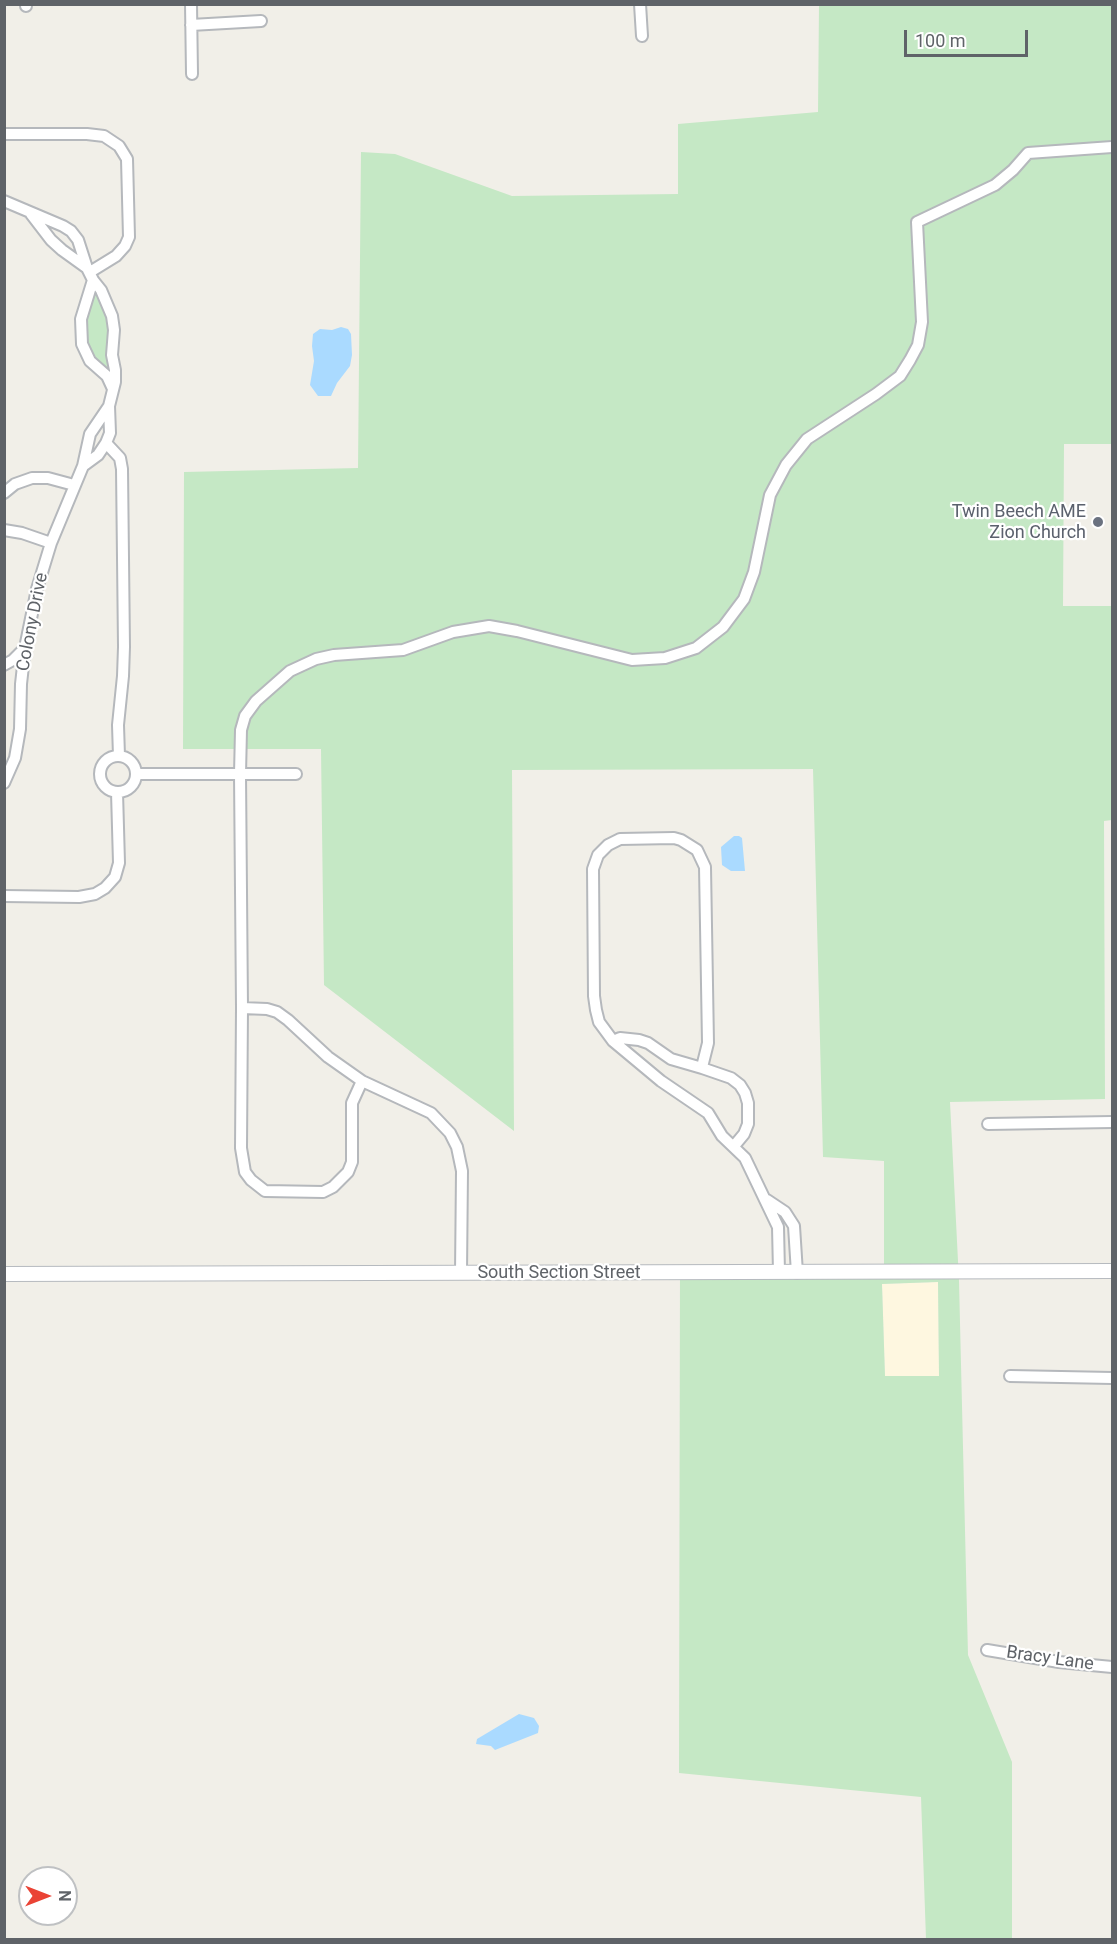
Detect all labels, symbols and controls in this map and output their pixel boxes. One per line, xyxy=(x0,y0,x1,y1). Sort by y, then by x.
scale bar xyxy=(907,18,1032,56)
text: 100 m xyxy=(915,30,966,51)
place label: Twin Beech AME Zion Church xyxy=(952,501,1086,544)
marker: Twin Beech AME Zion Church xyxy=(1091,515,1105,529)
street label: Colony Drive xyxy=(13,571,53,673)
street label: South Section Street xyxy=(477,1262,641,1284)
street label: Bracy Lane xyxy=(1005,1642,1095,1676)
north arrow xyxy=(18,1866,78,1926)
text: N xyxy=(55,1890,74,1902)

